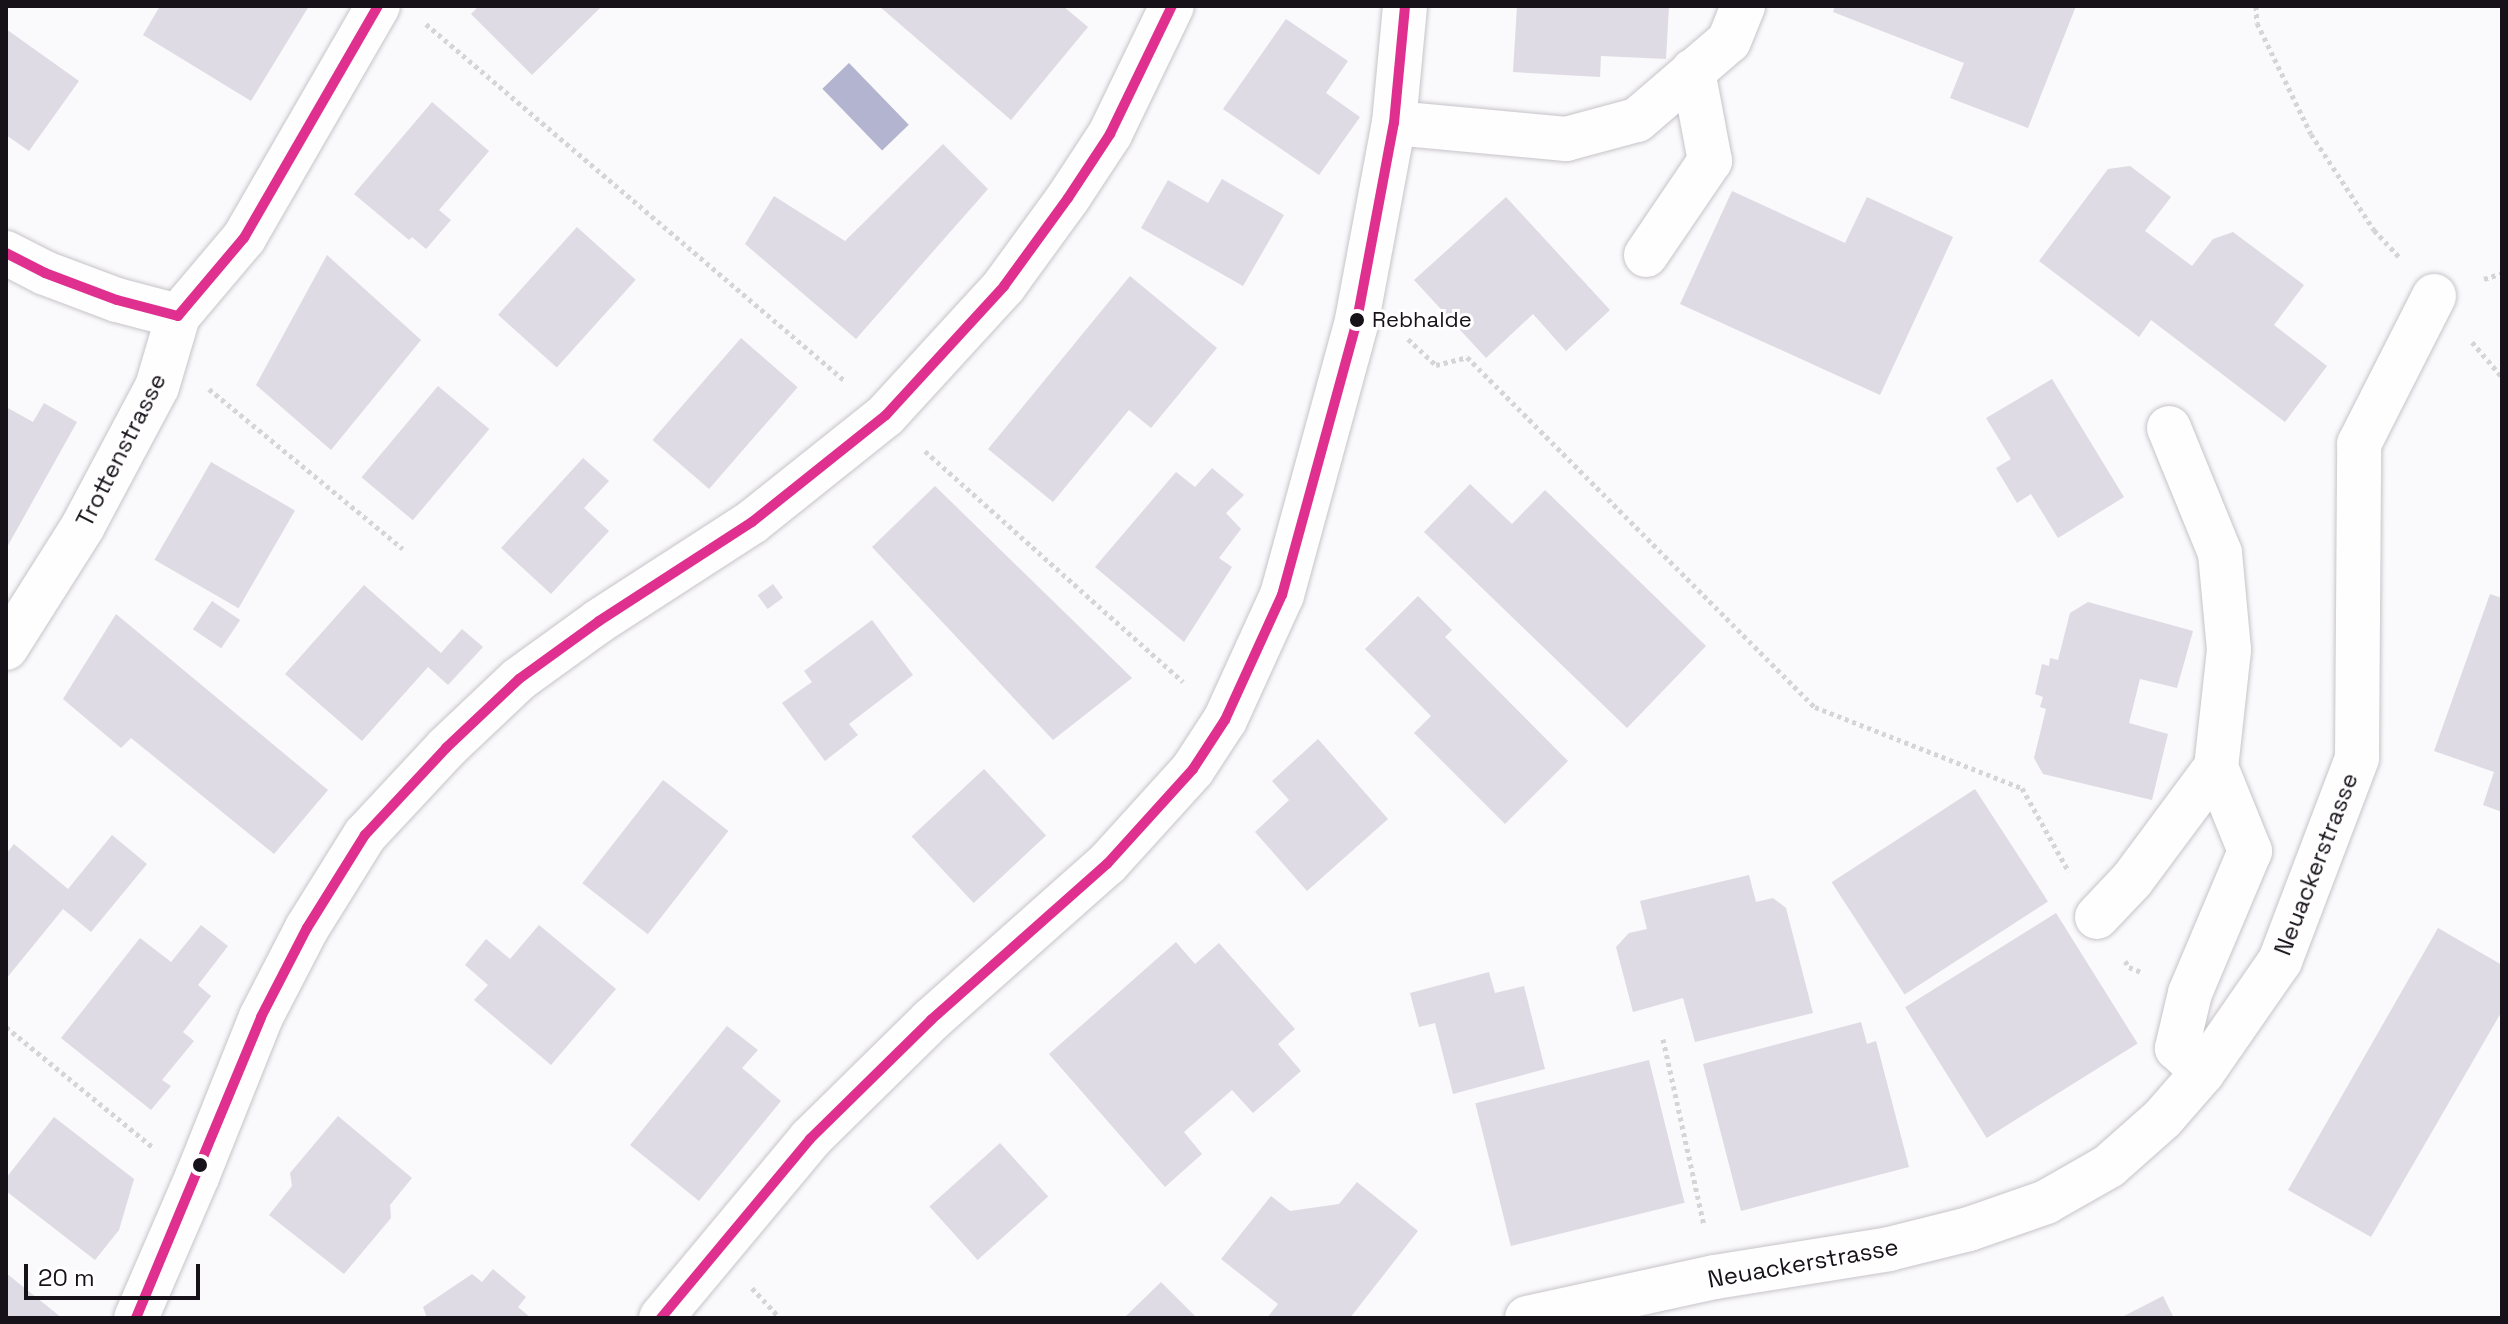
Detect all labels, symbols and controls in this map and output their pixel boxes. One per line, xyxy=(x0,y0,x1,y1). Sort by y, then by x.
place label: Rebhalde xyxy=(1372,307,1472,333)
marker: Rebhalde xyxy=(1349,312,1365,328)
street label: Trottenstrasse xyxy=(70,368,172,532)
street label: Neuackerstrasse xyxy=(2268,769,2364,959)
unlabelled marker xyxy=(192,1157,208,1173)
street label: Neuackerstrasse xyxy=(1705,1232,1901,1294)
scale bar xyxy=(28,1248,204,1298)
text: 20 m xyxy=(38,1262,95,1293)

